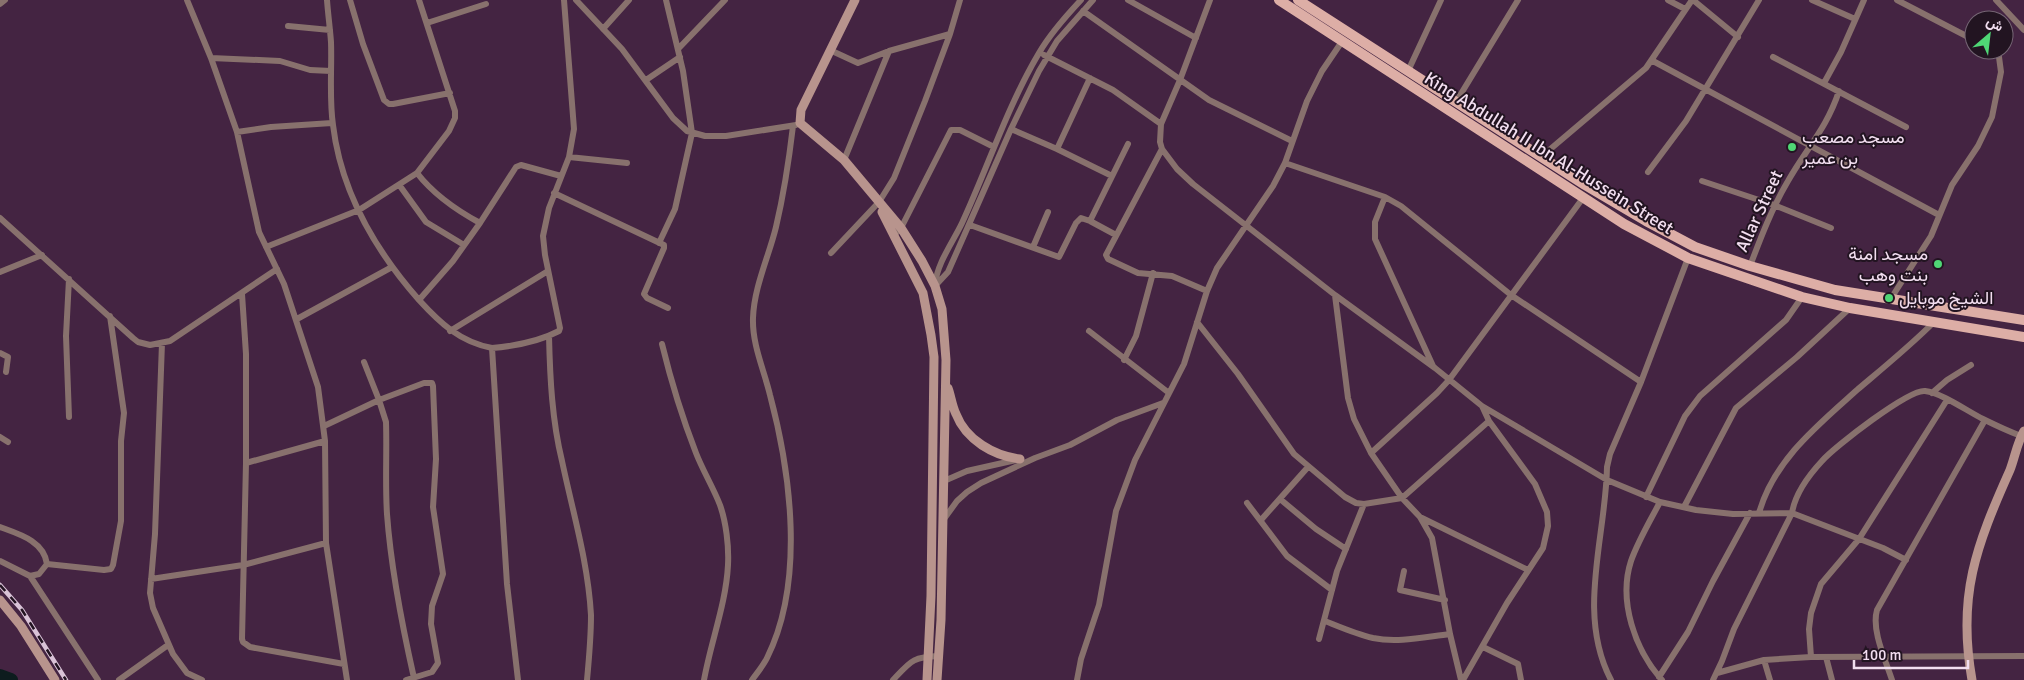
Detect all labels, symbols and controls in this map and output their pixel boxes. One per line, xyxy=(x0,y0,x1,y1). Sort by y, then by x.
north arrow xyxy=(1964,10,2014,60)
text: ش xyxy=(1983,13,2006,35)
street label: King Abdullah II Ibn Al-Hussein Street xyxy=(1420,67,1678,239)
place label: مسجد مصعب بن عمير xyxy=(1801,126,1905,169)
marker: مسجد مصعب بن عمير xyxy=(1786,141,1798,153)
street label: Allar Street xyxy=(1730,167,1788,255)
place label: مسجد امنة بنت وهب xyxy=(1848,243,1928,286)
marker: مسجد امنة بنت وهب xyxy=(1932,258,1944,270)
place label: الشيخ موبايل xyxy=(1899,287,1993,310)
marker: الشيخ موبايل xyxy=(1883,292,1895,304)
scale bar xyxy=(1854,638,1968,670)
text: 100 m xyxy=(1862,646,1902,664)

